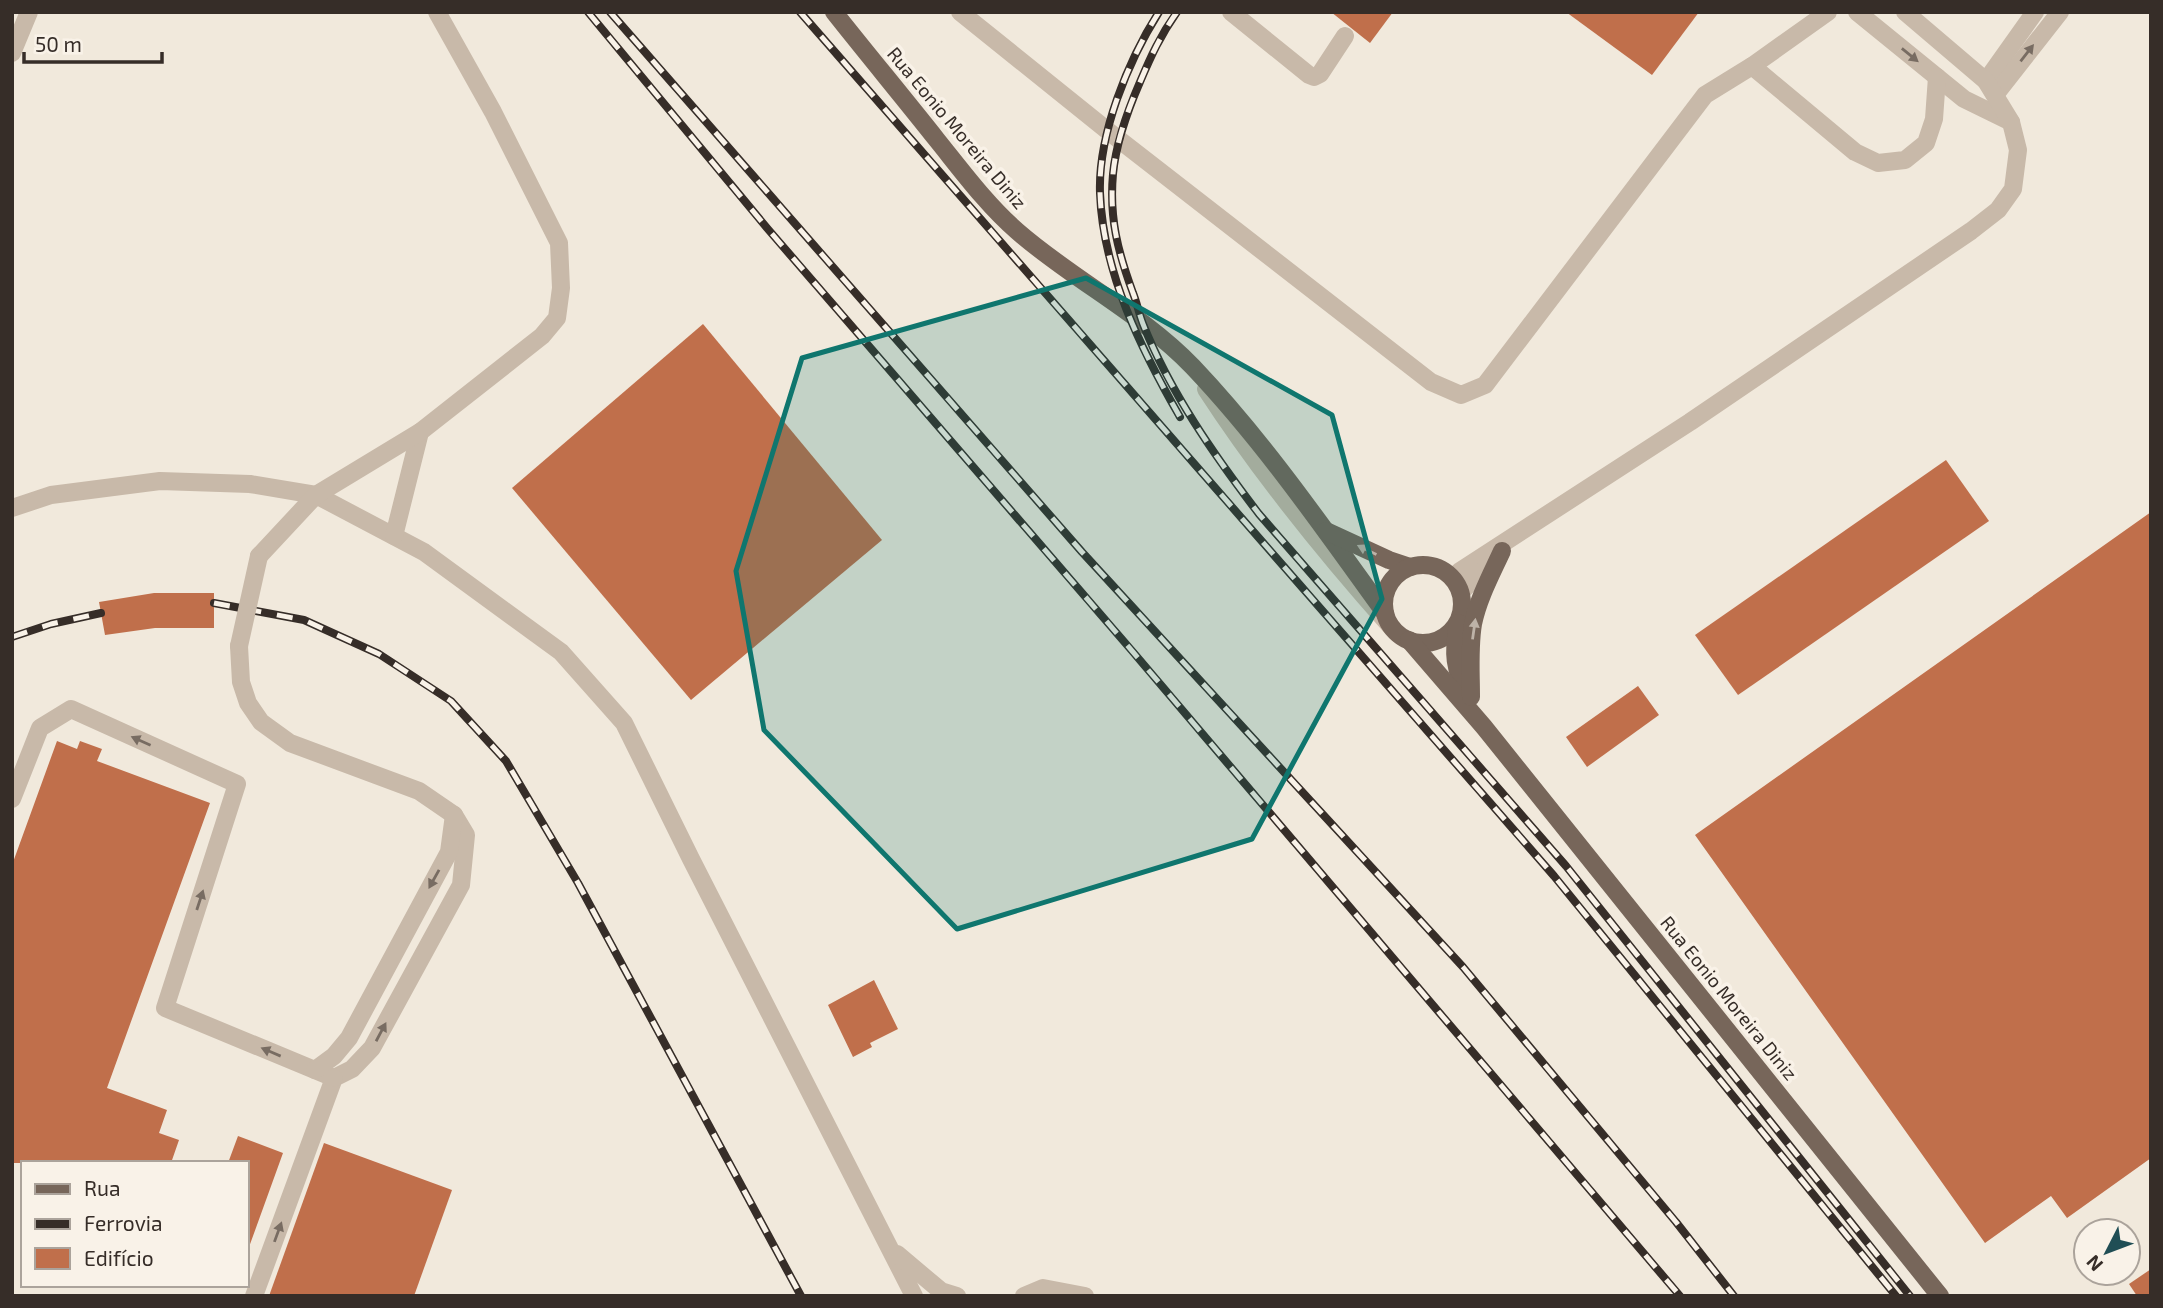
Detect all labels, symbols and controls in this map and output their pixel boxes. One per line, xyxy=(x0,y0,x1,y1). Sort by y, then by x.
scale bar xyxy=(24,21,163,65)
text: 50 m xyxy=(35,31,82,56)
street label: Rua Eonio Moreira Diniz xyxy=(883,42,1032,213)
one-way arrow xyxy=(2020,45,2035,63)
one-way arrow xyxy=(1901,47,1918,62)
one-way arrow xyxy=(1357,544,1377,555)
one-way arrow xyxy=(1468,618,1479,640)
one-way arrow xyxy=(131,735,151,747)
one-way arrow xyxy=(428,869,440,889)
one-way arrow xyxy=(195,889,206,910)
street label: Rua Eonio Moreira Diniz xyxy=(1656,911,1803,1084)
one-way arrow xyxy=(375,1022,387,1041)
one-way arrow xyxy=(261,1046,281,1058)
legend xyxy=(21,1161,248,1287)
text: Rua xyxy=(84,1175,120,1200)
text: Ferrovia xyxy=(84,1210,163,1235)
north arrow xyxy=(2072,1217,2142,1287)
one-way arrow xyxy=(273,1221,284,1242)
text: Edifício xyxy=(84,1245,154,1270)
text: N xyxy=(2081,1251,2107,1277)

